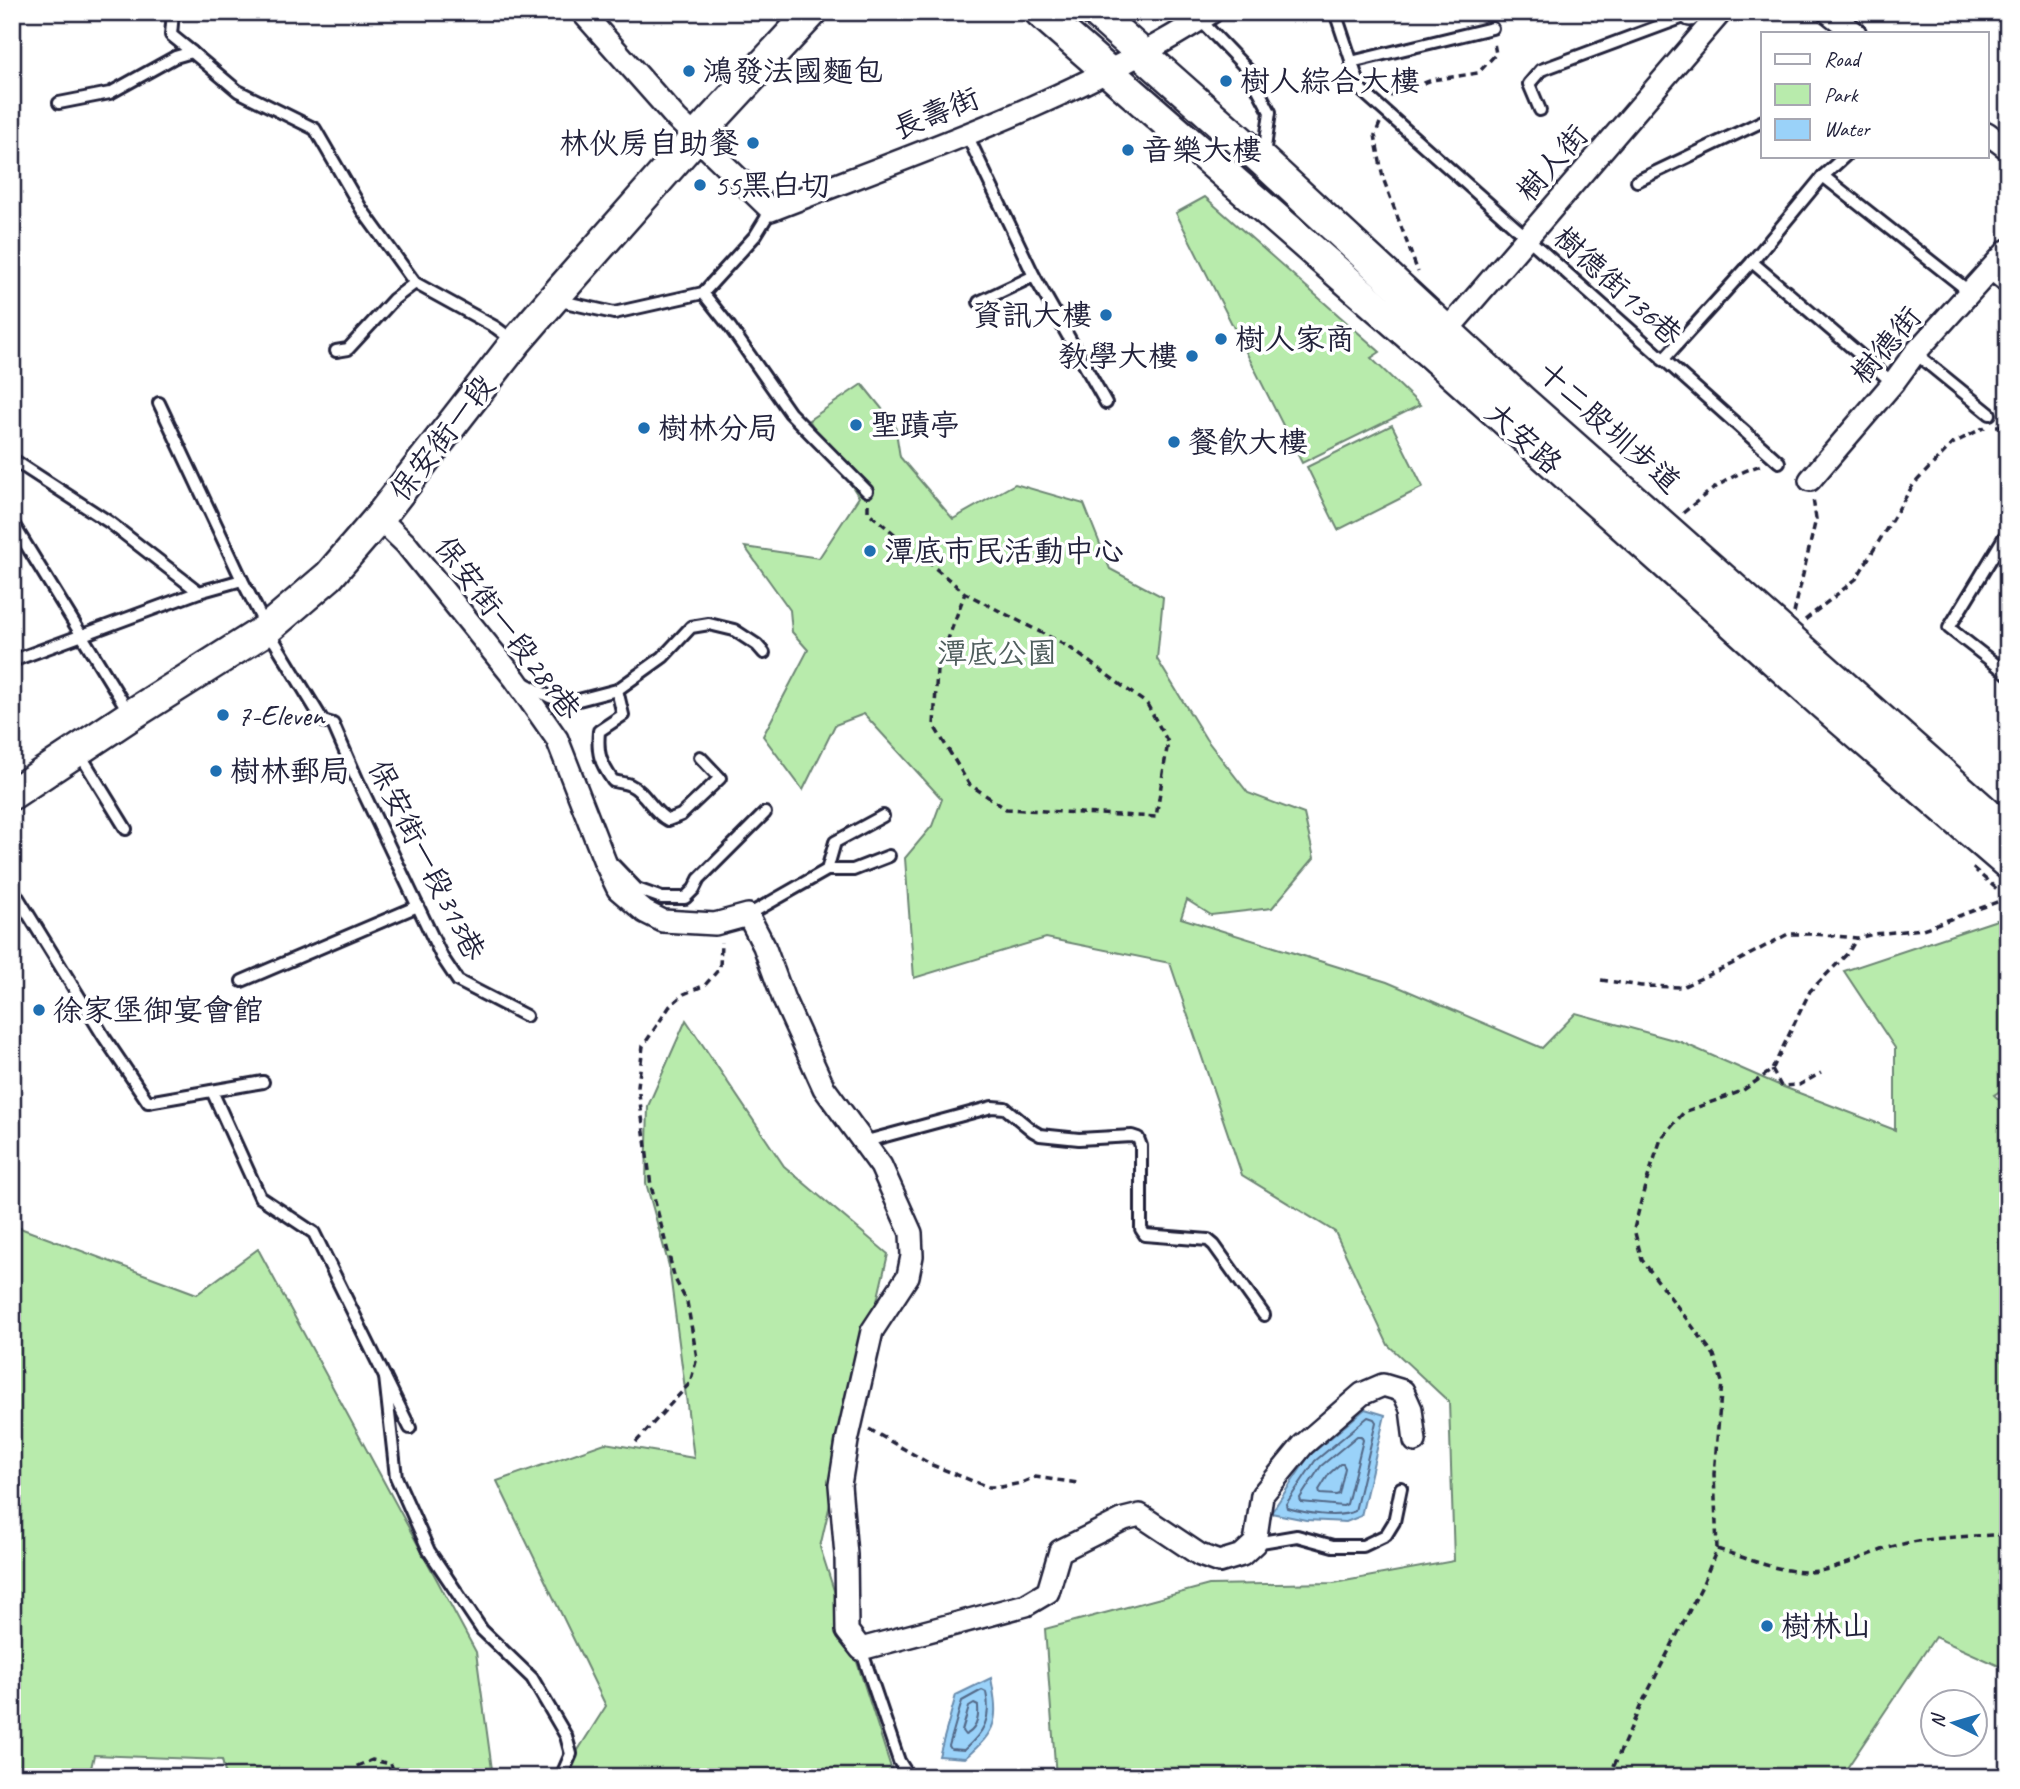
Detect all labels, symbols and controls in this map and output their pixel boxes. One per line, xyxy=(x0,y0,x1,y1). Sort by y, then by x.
legend xyxy=(1761,32,1988,158)
text: Road xyxy=(1824,46,1863,72)
place label: 鴻發法國麵包 xyxy=(703,52,883,90)
place label: 樹人綜合大樓 xyxy=(1240,62,1420,100)
marker: 鴻發法國麵包 xyxy=(681,63,697,79)
marker: 樹人綜合大樓 xyxy=(1218,73,1234,89)
street label: 長壽街 xyxy=(887,79,985,147)
text: Park xyxy=(1824,82,1859,108)
text: Water xyxy=(1824,116,1871,142)
street label: 樹人街 xyxy=(1508,117,1596,209)
place label: 林伙房自助餐 xyxy=(559,124,739,162)
place label: 音樂大樓 xyxy=(1142,131,1262,169)
marker: 林伙房自助餐 xyxy=(745,135,761,151)
marker: 音樂大樓 xyxy=(1120,142,1136,158)
place label: 55黑白切 xyxy=(714,166,831,204)
marker: 55黑白切 xyxy=(692,177,708,193)
street label: 樹德街136巷 xyxy=(1546,218,1690,354)
place label: 資訊大樓 xyxy=(972,296,1092,334)
street label: 樹德街 xyxy=(1843,298,1929,392)
marker: 資訊大樓 xyxy=(1098,307,1114,323)
place label: 樹人家商 xyxy=(1235,320,1355,358)
marker: 樹人家商 xyxy=(1213,331,1229,347)
place label: 教學大樓 xyxy=(1058,337,1178,375)
marker: 教學大樓 xyxy=(1184,348,1200,364)
street label: 十二股圳步道 xyxy=(1529,353,1689,501)
street label: 保安街一段 xyxy=(381,367,503,509)
street label: 大安路 xyxy=(1478,394,1570,482)
place label: 聖蹟亭 xyxy=(870,406,960,444)
place label: 樹林分局 xyxy=(658,409,778,447)
marker: 聖蹟亭 xyxy=(848,417,864,433)
marker: 樹林分局 xyxy=(636,420,652,436)
place label: 餐飲大樓 xyxy=(1188,423,1308,461)
marker: 餐飲大樓 xyxy=(1166,434,1182,450)
street label: 保安街一段289巷 xyxy=(426,529,590,727)
place label: 潭底市民活動中心 xyxy=(884,532,1124,570)
marker: 潭底市民活動中心 xyxy=(862,543,878,559)
park label: 潭底公園 xyxy=(937,634,1057,672)
place label: 7-Eleven xyxy=(237,696,326,734)
marker: 7-Eleven xyxy=(215,707,231,723)
place label: 樹林郵局 xyxy=(230,752,350,790)
street label: 保安街一段313巷 xyxy=(360,753,494,967)
marker: 樹林郵局 xyxy=(208,763,224,779)
place label: 徐家堡御宴會館 xyxy=(53,991,263,1029)
marker: 徐家堡御宴會館 xyxy=(31,1002,47,1018)
place label: 樹林山 xyxy=(1781,1607,1871,1645)
marker: 樹林山 xyxy=(1759,1618,1775,1634)
north arrow xyxy=(1918,1688,1988,1758)
text: N xyxy=(1926,1711,1951,1729)

